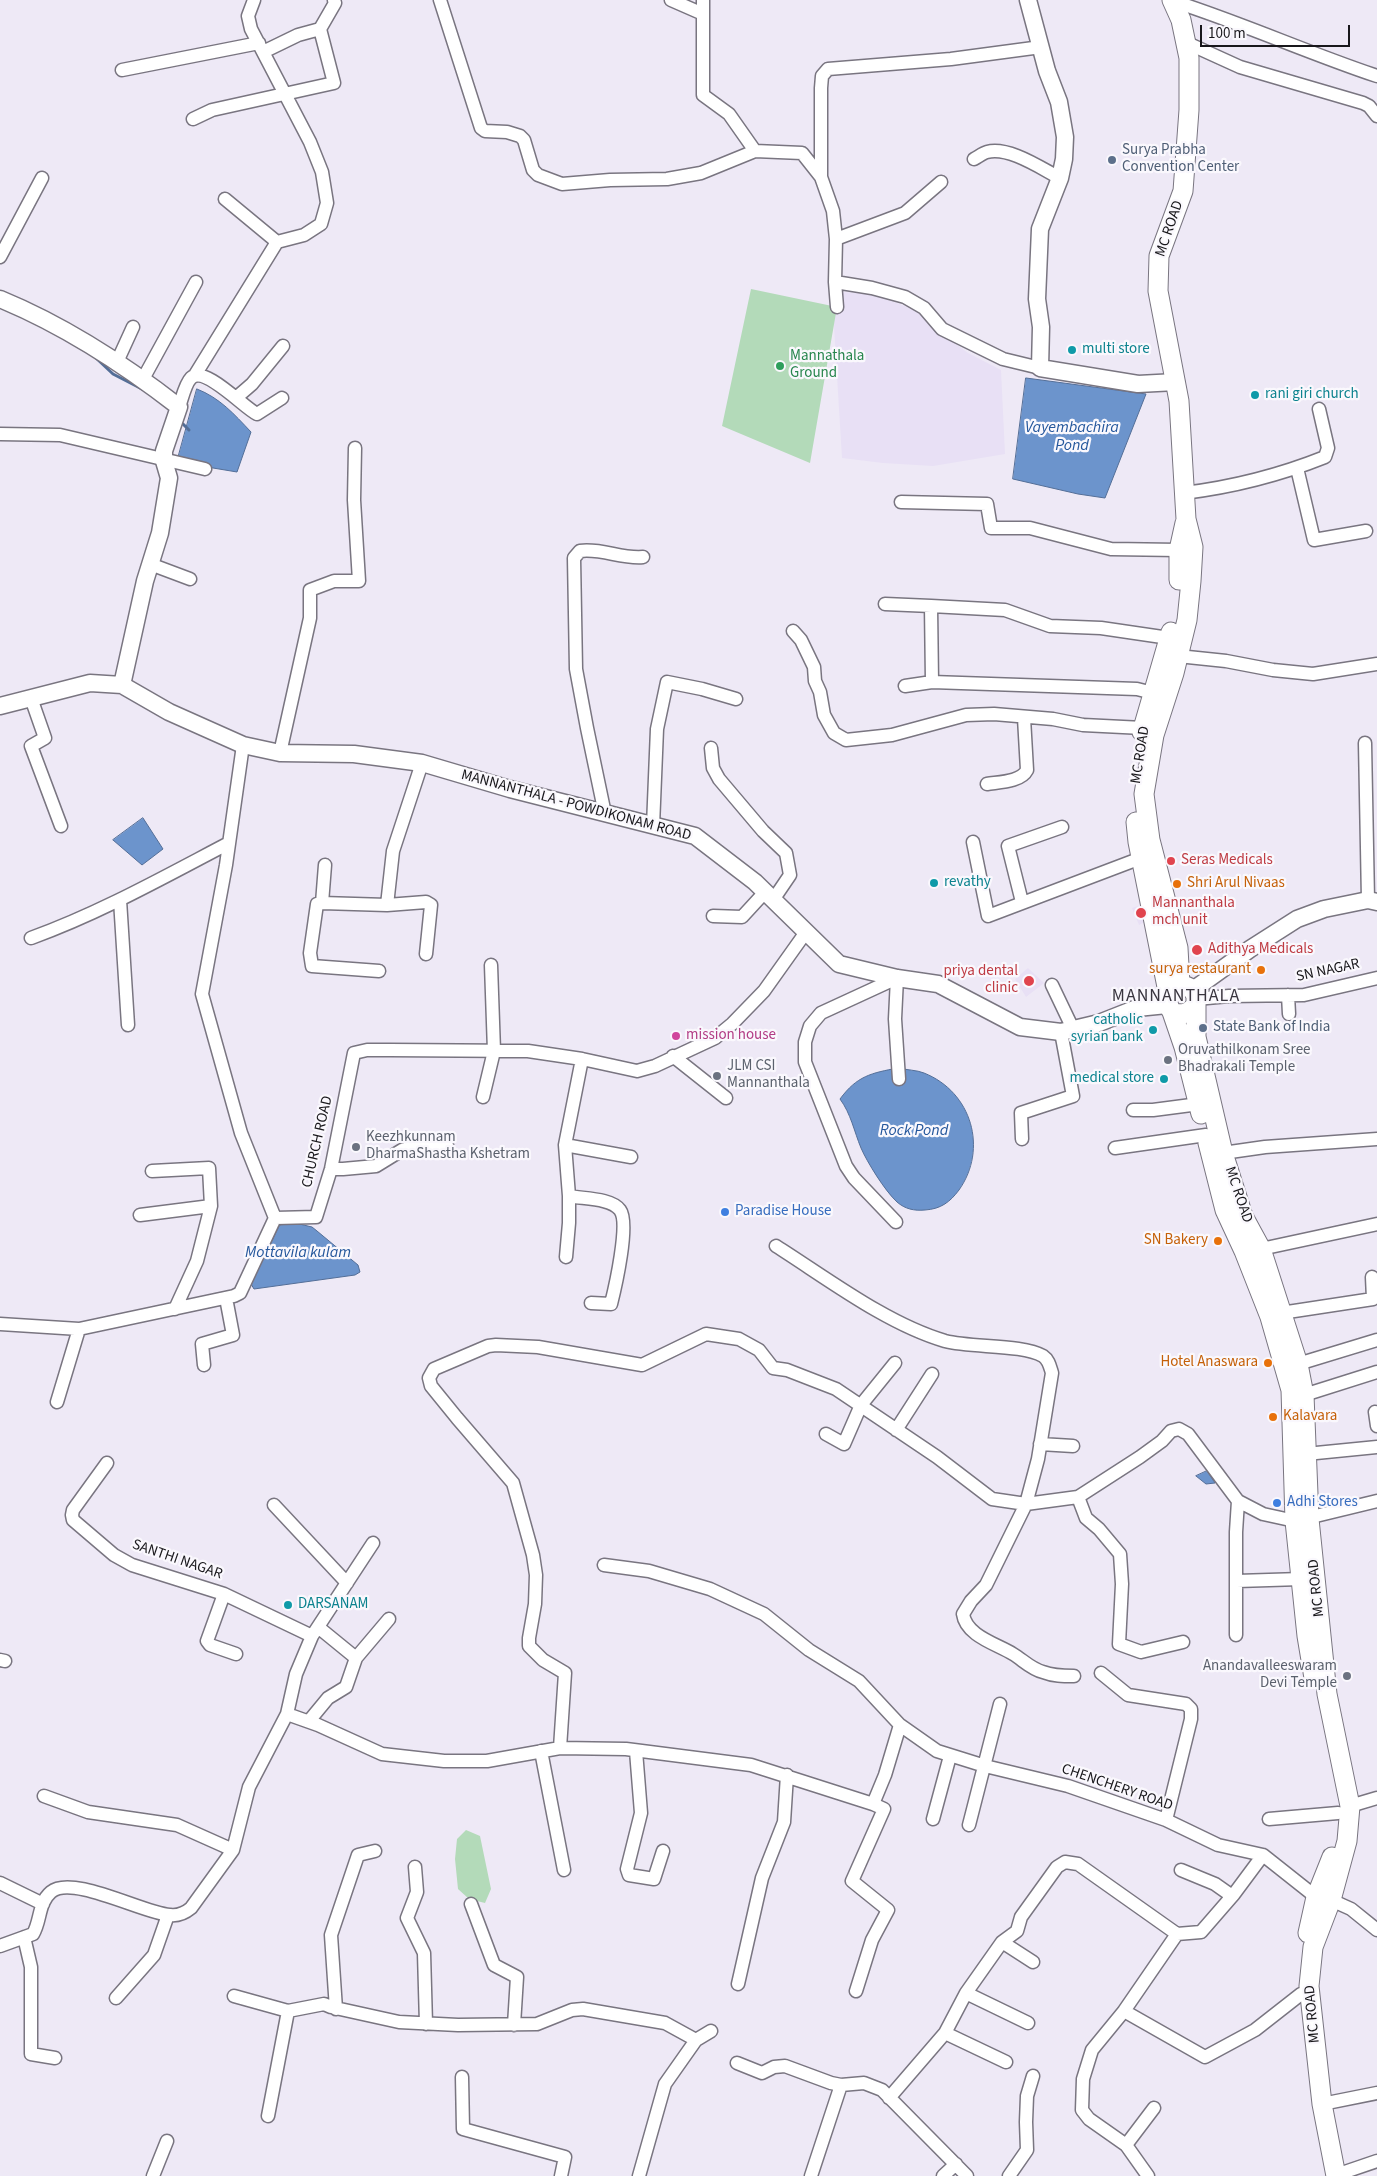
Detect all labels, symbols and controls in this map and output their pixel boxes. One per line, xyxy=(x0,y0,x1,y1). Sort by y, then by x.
scale bar xyxy=(1202,15,1352,47)
text: 100 m xyxy=(1208,23,1246,44)
place label: Surya Prabha Convention Center xyxy=(1122,142,1239,177)
marker: Surya Prabha Convention Center xyxy=(1106,154,1118,166)
street label: MC ROAD xyxy=(1152,199,1188,259)
place label: multi store xyxy=(1082,341,1150,359)
marker: multi store xyxy=(1066,344,1078,356)
place label: Mannathala Ground xyxy=(790,348,864,383)
marker: Mannathala Ground xyxy=(774,360,786,372)
place label: rani giri church xyxy=(1265,386,1359,404)
marker: rani giri church xyxy=(1249,389,1261,401)
water label: Vayembachira Pond xyxy=(1025,418,1119,456)
street label: MC ROAD xyxy=(1128,725,1154,785)
street label: MANNANTHALA - POWDIKONAM ROAD xyxy=(459,767,693,845)
place label: Seras Medicals xyxy=(1181,852,1273,870)
marker: Seras Medicals xyxy=(1165,855,1177,867)
place label: revathy xyxy=(944,874,991,892)
place label: Shri Arul Nivaas xyxy=(1187,875,1285,893)
marker: revathy xyxy=(928,877,940,889)
marker: Shri Arul Nivaas xyxy=(1171,878,1183,890)
place label: Mannanthala mch unit xyxy=(1152,895,1235,930)
marker: Mannanthala mch unit xyxy=(1134,906,1148,920)
place label: Adithya Medicals xyxy=(1208,941,1313,959)
marker: Adithya Medicals xyxy=(1190,943,1204,957)
street label: SN NAGAR xyxy=(1295,956,1361,986)
place label: surya restaurant xyxy=(1149,961,1251,979)
place label: priya dental clinic xyxy=(943,963,1018,998)
marker: surya restaurant xyxy=(1255,964,1267,976)
marker: priya dental clinic xyxy=(1022,974,1036,988)
district label: MANNANTHALA xyxy=(1110,986,1242,1008)
place label: catholic syrian bank xyxy=(1071,1012,1143,1047)
place label: State Bank of India xyxy=(1213,1019,1330,1037)
marker: State Bank of India xyxy=(1197,1022,1209,1034)
marker: catholic syrian bank xyxy=(1147,1024,1159,1036)
place label: mission house xyxy=(686,1027,776,1045)
marker: mission house xyxy=(670,1030,682,1042)
place label: Oruvathilkonam Sree Bhadrakali Temple xyxy=(1178,1042,1311,1077)
marker: Oruvathilkonam Sree Bhadrakali Temple xyxy=(1162,1054,1174,1066)
place label: JLM CSI Mannanthala xyxy=(727,1058,810,1093)
marker: JLM CSI Mannanthala xyxy=(711,1070,723,1082)
place label: medical store xyxy=(1070,1070,1154,1088)
marker: medical store xyxy=(1158,1073,1170,1085)
street label: CHURCH ROAD xyxy=(299,1094,337,1190)
water label: Rock Pond xyxy=(880,1121,948,1141)
place label: Keezhkunnam DharmaShastha Kshetram xyxy=(366,1129,530,1164)
marker: Keezhkunnam DharmaShastha Kshetram xyxy=(350,1141,362,1153)
street label: MC ROAD xyxy=(1220,1165,1256,1225)
place label: Paradise House xyxy=(735,1203,831,1221)
marker: Paradise House xyxy=(719,1206,731,1218)
place label: SN Bakery xyxy=(1144,1232,1208,1250)
marker: SN Bakery xyxy=(1212,1235,1224,1247)
water label: Mottavila kulam xyxy=(245,1243,351,1263)
place label: Hotel Anaswara xyxy=(1160,1354,1258,1372)
marker: Hotel Anaswara xyxy=(1262,1357,1274,1369)
place label: Kalavara xyxy=(1283,1408,1337,1426)
marker: Kalavara xyxy=(1267,1411,1279,1423)
place label: Adhi Stores xyxy=(1287,1494,1358,1512)
marker: Adhi Stores xyxy=(1271,1497,1283,1509)
street label: SANTHI NAGAR xyxy=(130,1536,224,1584)
street label: MC ROAD xyxy=(1305,1558,1329,1618)
place label: DARSANAM xyxy=(298,1596,368,1614)
marker: DARSANAM xyxy=(282,1599,294,1611)
place label: Anandavalleeswaram Devi Temple xyxy=(1203,1658,1337,1693)
marker: Anandavalleeswaram Devi Temple xyxy=(1341,1670,1353,1682)
street label: CHENCHERY ROAD xyxy=(1059,1761,1175,1815)
street label: MC ROAD xyxy=(1301,1984,1325,2044)

